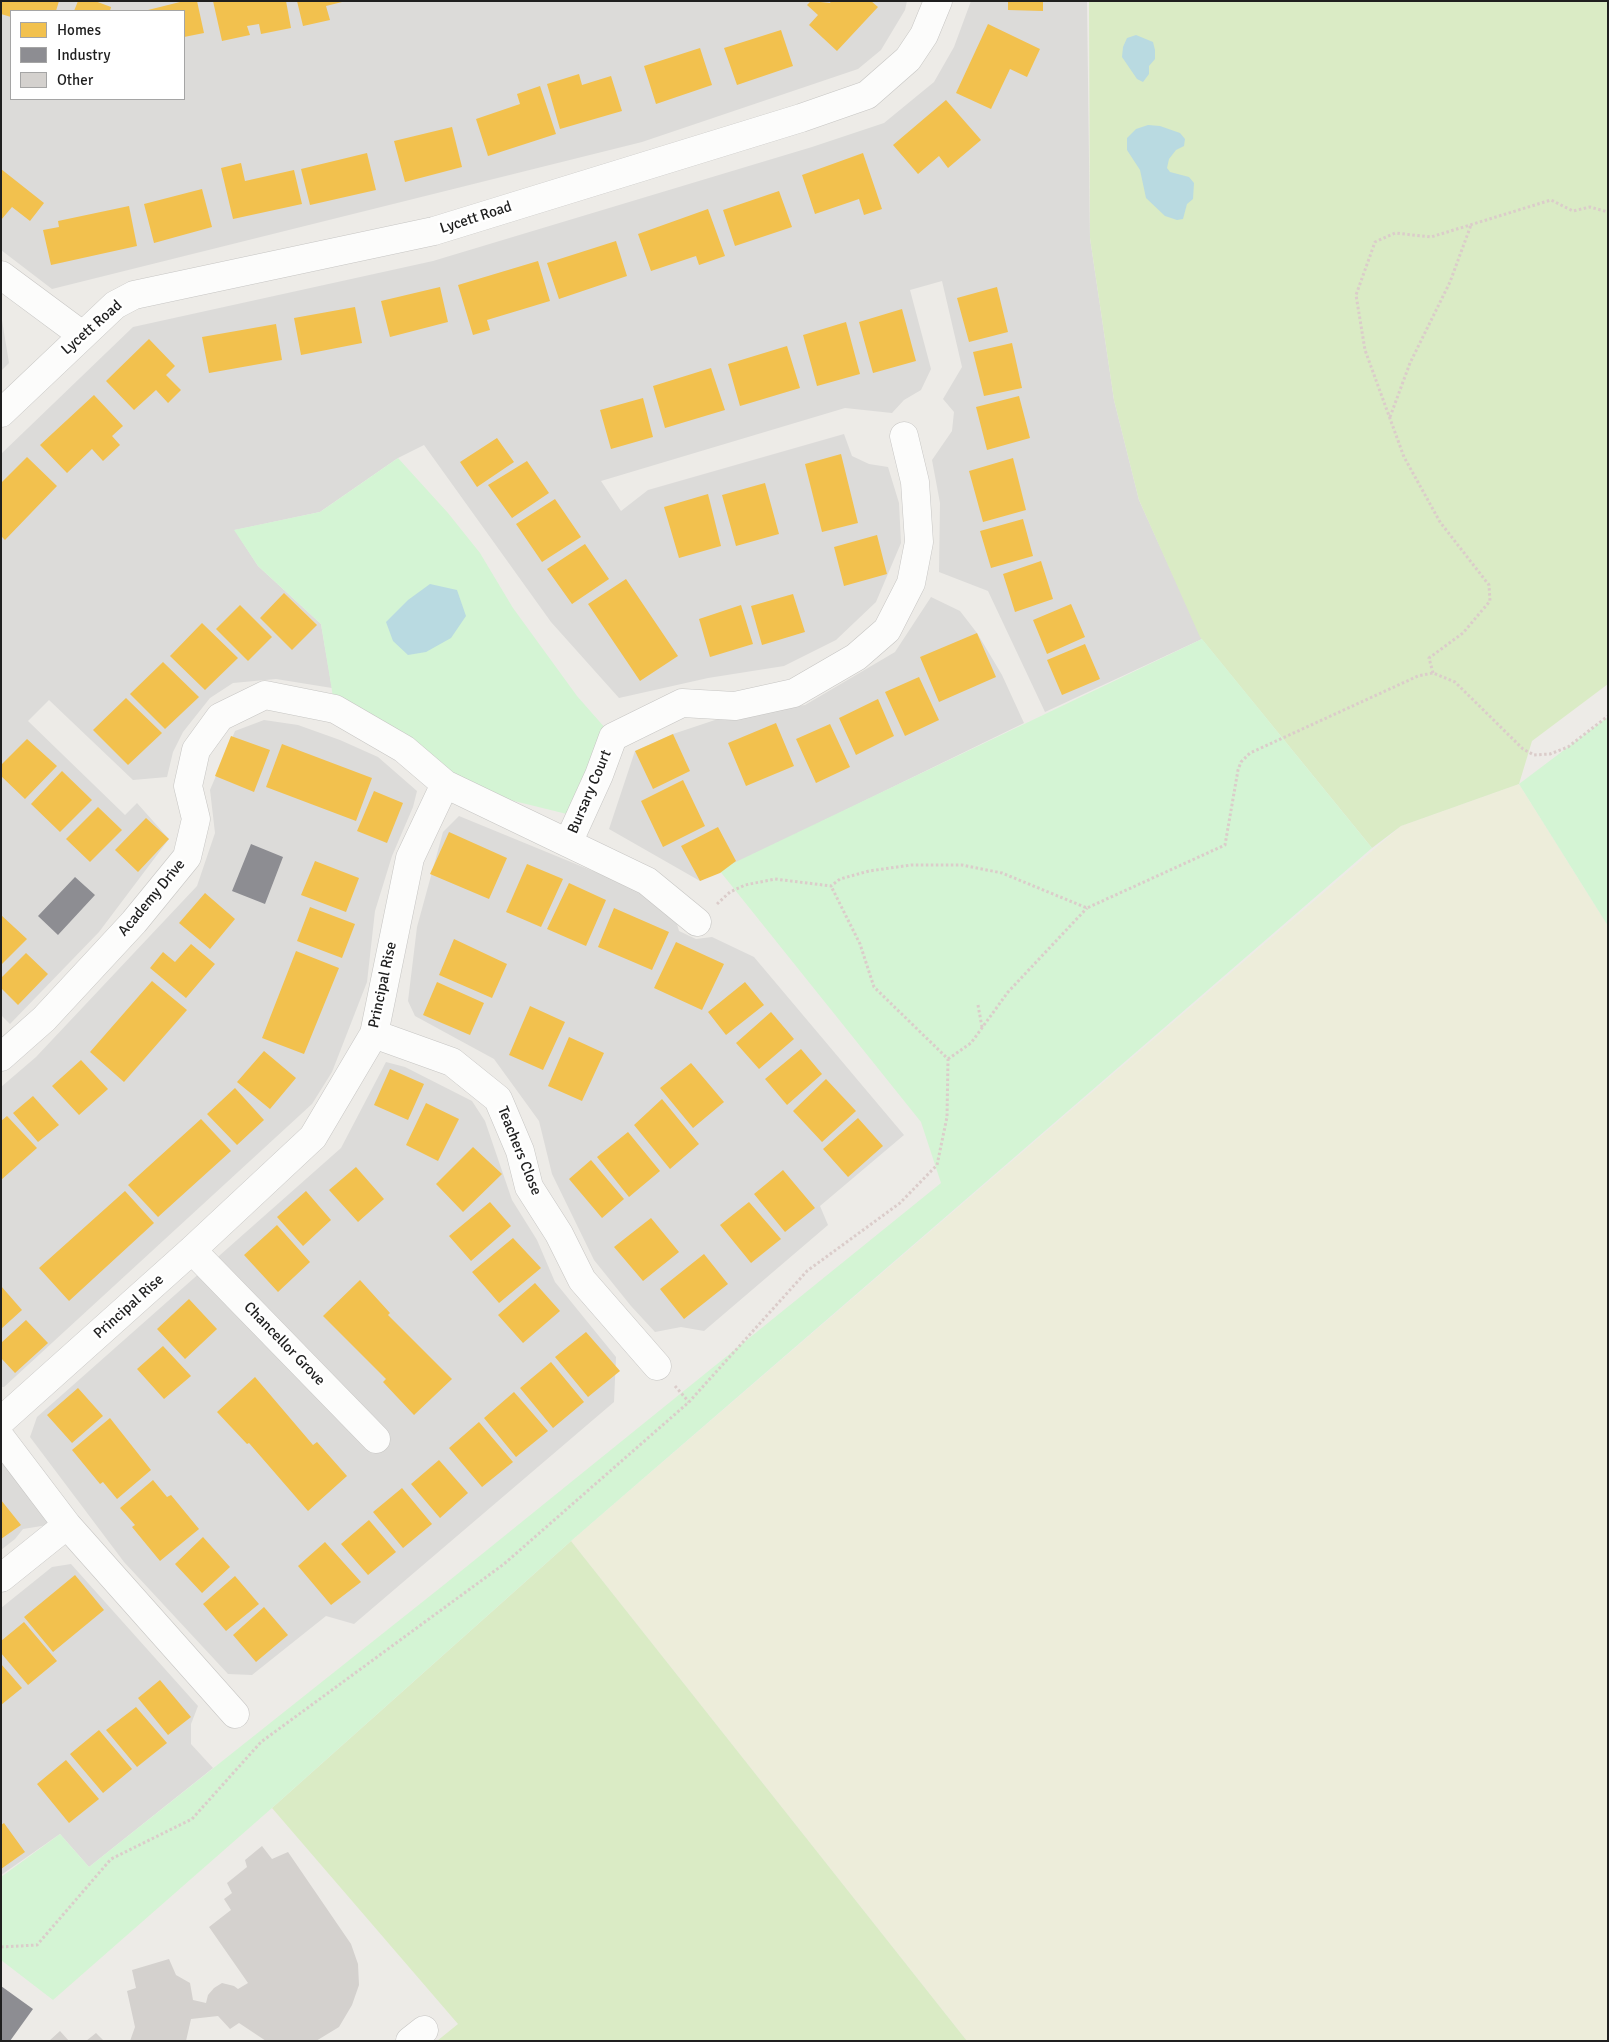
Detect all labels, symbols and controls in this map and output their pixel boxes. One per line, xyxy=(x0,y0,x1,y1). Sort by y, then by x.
legend xyxy=(10,10,185,100)
text: Homes xyxy=(57,21,101,39)
text: Industry xyxy=(57,46,110,64)
text: Other xyxy=(57,71,93,89)
street label: Lycett Road xyxy=(438,198,514,238)
street label: Lycett Road xyxy=(58,297,126,359)
street label: Bursary Court xyxy=(564,747,616,837)
street label: Academy Drive xyxy=(115,856,189,940)
street label: Principal Rise xyxy=(365,940,401,1030)
street label: Teachers Close xyxy=(493,1104,545,1198)
street label: Principal Rise xyxy=(90,1271,168,1343)
street label: Chancellor Grove xyxy=(240,1298,328,1390)

